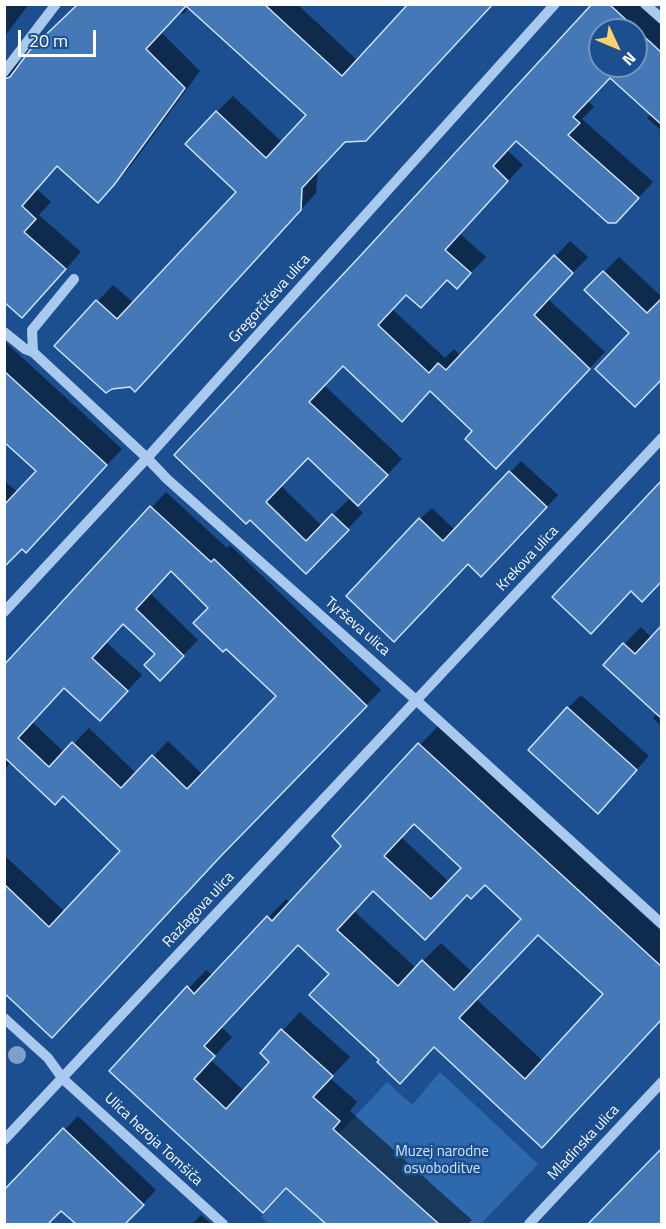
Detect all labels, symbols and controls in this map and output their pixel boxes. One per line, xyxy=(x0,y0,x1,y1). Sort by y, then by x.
scale bar xyxy=(21,18,99,56)
north arrow xyxy=(588,18,648,78)
text: 20 m xyxy=(29,27,68,54)
text: N xyxy=(617,47,642,71)
street label: Gregorčičeva ulica xyxy=(226,251,314,347)
street label: Krekova ulica xyxy=(493,523,563,595)
street label: Tyrševa ulica xyxy=(321,594,393,660)
street label: Razlagova ulica xyxy=(159,868,239,952)
street label: Ulica heroja Tomšiča xyxy=(100,1090,206,1190)
street label: Mladinska ulica xyxy=(544,1102,624,1184)
park label: Muzej narodne osvoboditve xyxy=(395,1143,489,1178)

